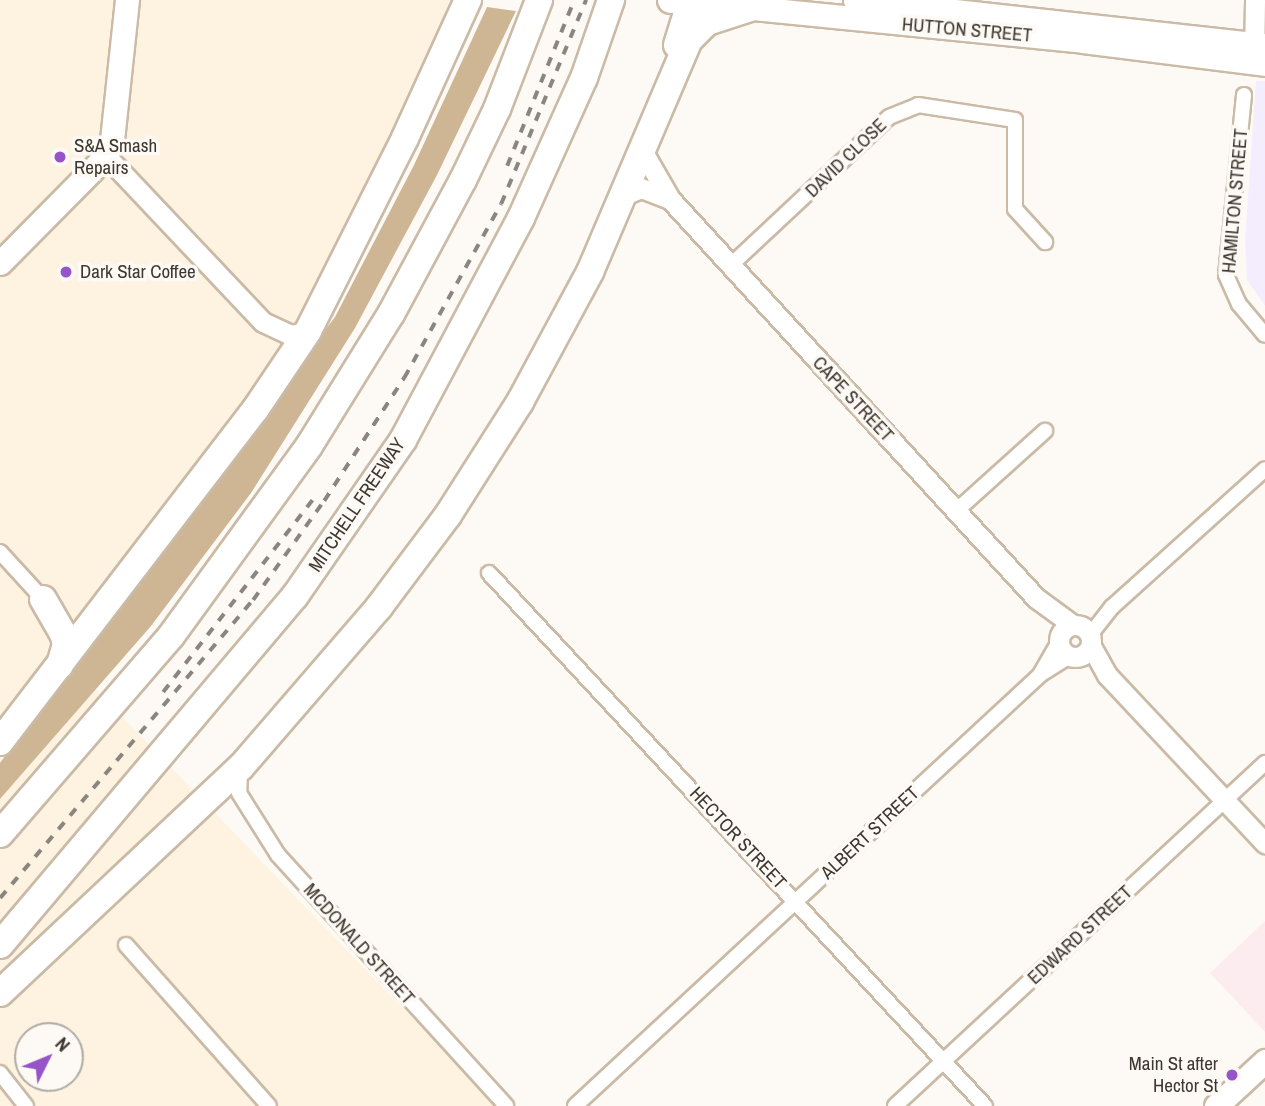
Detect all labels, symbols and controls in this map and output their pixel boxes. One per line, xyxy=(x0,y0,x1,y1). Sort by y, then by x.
street label: HUTTON STREET xyxy=(901,13,1033,47)
street label: DAVID CLOSE xyxy=(801,114,891,202)
street label: HAMILTON STREET xyxy=(1217,128,1253,274)
place label: S&A Smash Repairs xyxy=(74,135,158,179)
marker: S&A Smash Repairs xyxy=(52,149,68,165)
place label: Dark Star Coffee xyxy=(80,261,196,283)
marker: Dark Star Coffee xyxy=(58,264,74,280)
street label: CAPE STREET xyxy=(808,352,898,446)
street label: MITCHELL FREEWAY xyxy=(304,434,410,576)
street label: HECTOR STREET xyxy=(685,782,791,894)
street label: ALBERT STREET xyxy=(816,782,924,884)
street label: MCDONALD STREET xyxy=(299,879,419,1009)
street label: EDWARD STREET xyxy=(1023,881,1137,989)
north arrow xyxy=(14,1022,84,1092)
text: N xyxy=(50,1031,76,1057)
place label: Main St after Hector St xyxy=(1129,1053,1218,1097)
marker: Main St after Hector St xyxy=(1224,1067,1240,1083)

